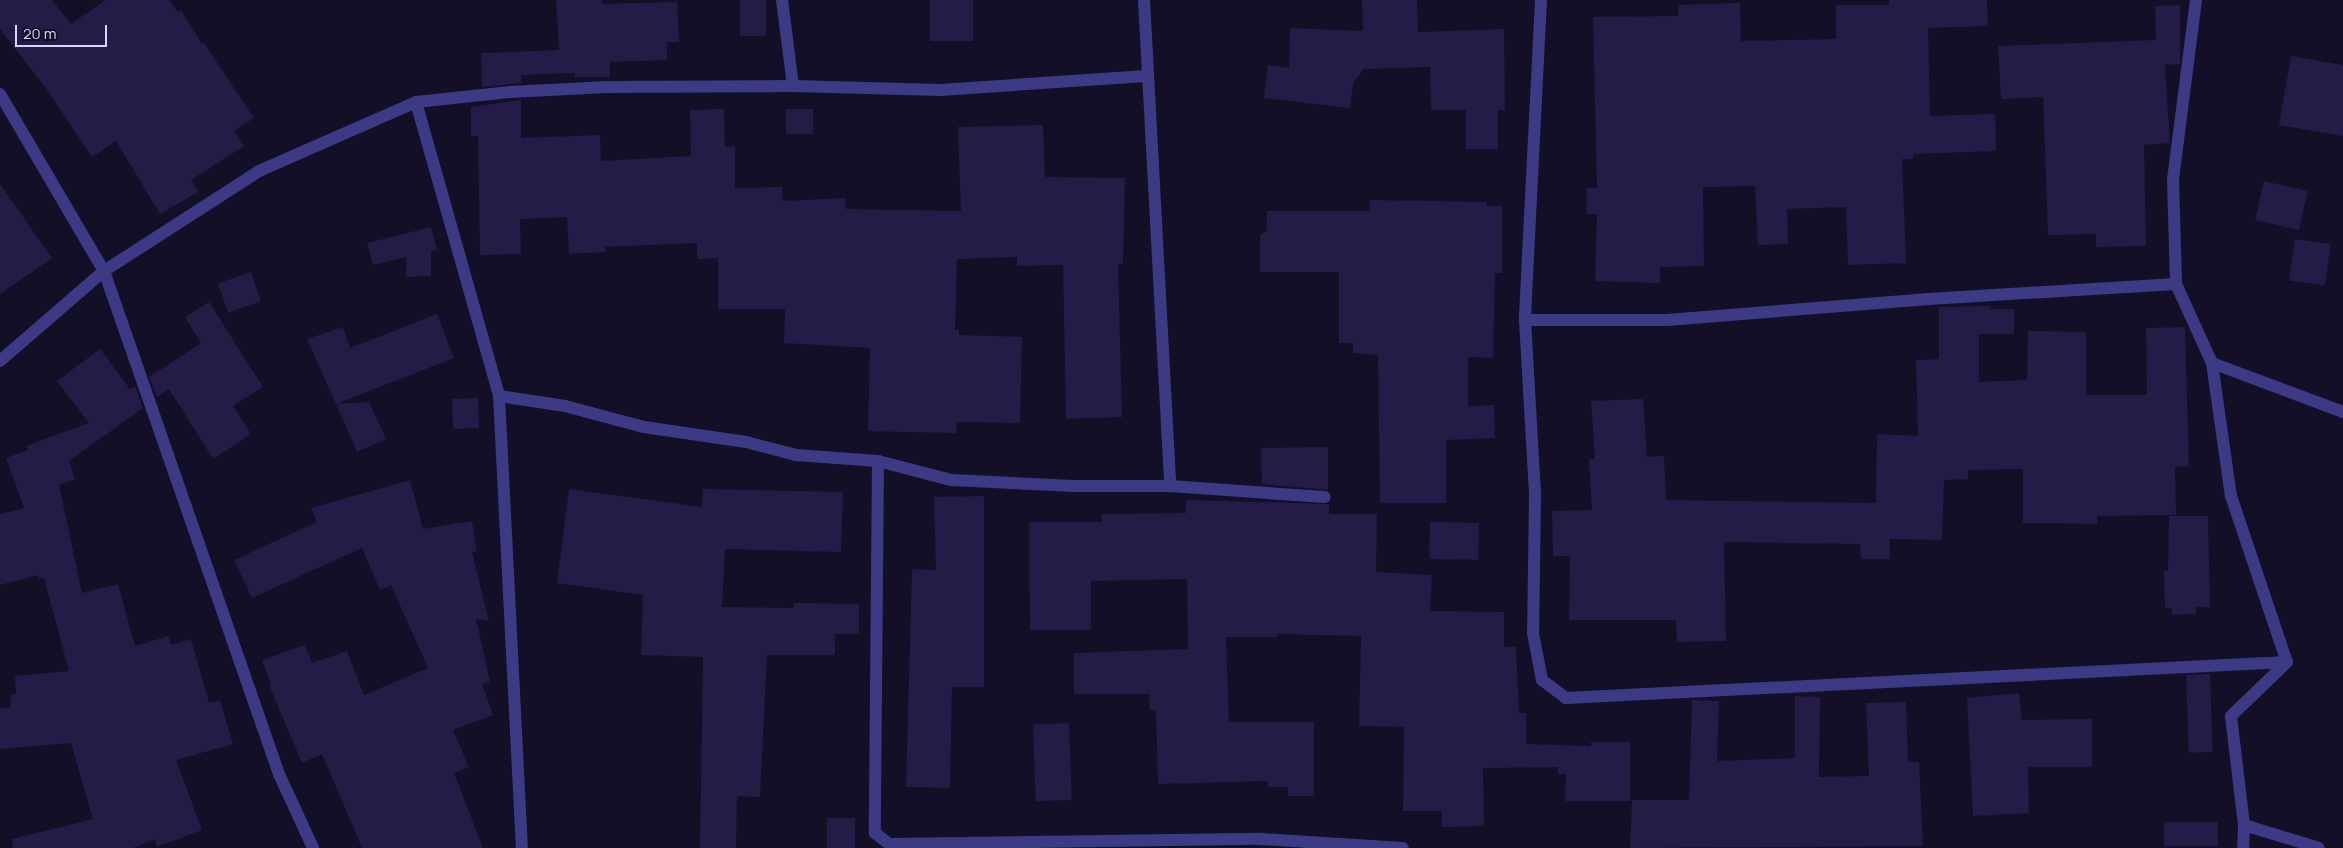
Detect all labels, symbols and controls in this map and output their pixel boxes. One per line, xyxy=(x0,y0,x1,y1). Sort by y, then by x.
scale bar xyxy=(18,15,110,47)
text: 20 m xyxy=(23,23,56,44)

